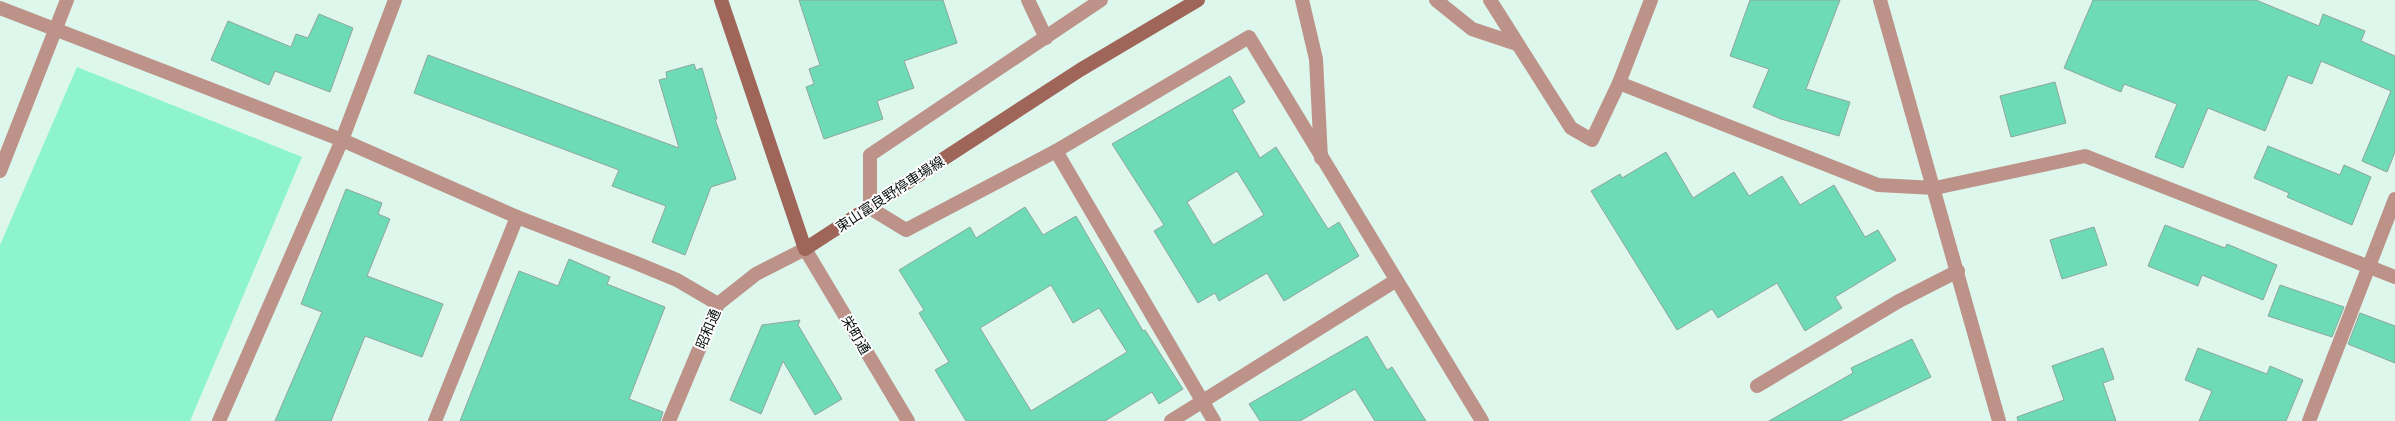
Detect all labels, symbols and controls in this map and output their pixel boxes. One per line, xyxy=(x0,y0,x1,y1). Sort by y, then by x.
street label: 東山富良野停車場線 xyxy=(832,152,948,236)
street label: 昭和通 xyxy=(692,306,724,352)
street label: 栄町通 xyxy=(837,312,875,358)

